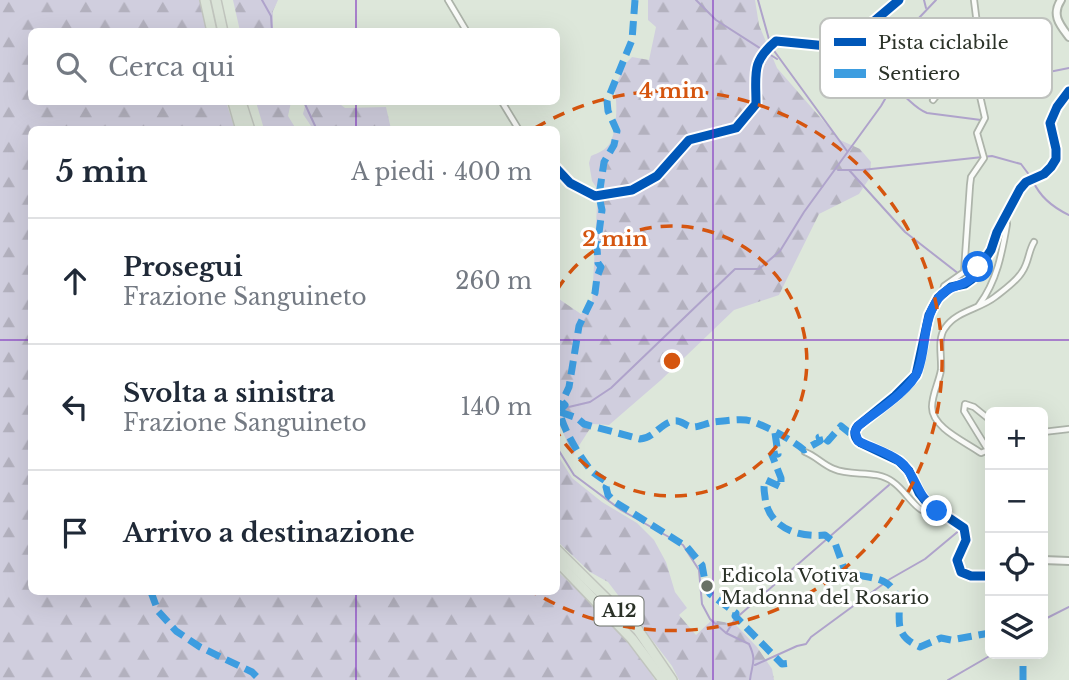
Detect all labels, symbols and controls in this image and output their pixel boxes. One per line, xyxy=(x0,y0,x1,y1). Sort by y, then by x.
legend xyxy=(820,18,1052,98)
search box xyxy=(28,28,560,105)
text: Pista ciclabile xyxy=(878,31,1009,54)
icon: search xyxy=(52,48,90,86)
text: Cerca qui xyxy=(108,51,235,83)
text: Sentiero xyxy=(878,62,960,85)
text: 4 min xyxy=(639,78,705,104)
text: 5 min xyxy=(56,153,148,190)
text: A piedi · 400 m xyxy=(351,158,532,186)
text: 2 min xyxy=(582,226,648,252)
text: Prosegui xyxy=(123,251,243,283)
route start xyxy=(962,251,993,282)
icon: ahead xyxy=(56,262,94,300)
text: 260 m xyxy=(455,267,532,295)
text: Frazione Sanguineto xyxy=(123,283,366,311)
centre of rings xyxy=(660,349,684,373)
text: Svolta a sinistra xyxy=(123,377,335,409)
icon: left xyxy=(56,388,94,426)
text: 140 m xyxy=(461,393,532,421)
map controls xyxy=(985,407,1048,659)
button: + xyxy=(985,407,1048,470)
text: Frazione Sanguineto xyxy=(123,409,366,437)
button: − xyxy=(985,470,1048,533)
route end xyxy=(921,495,952,526)
icon: arrive xyxy=(56,514,94,552)
text: Arrivo a destinazione xyxy=(123,517,415,549)
button: locate xyxy=(985,533,1048,596)
place label: Edicola Votiva Madonna del Rosario xyxy=(721,564,929,609)
marker: Edicola Votiva Madonna del Rosario xyxy=(699,578,715,594)
road number: A12 xyxy=(594,596,644,626)
button: layers xyxy=(985,596,1048,659)

